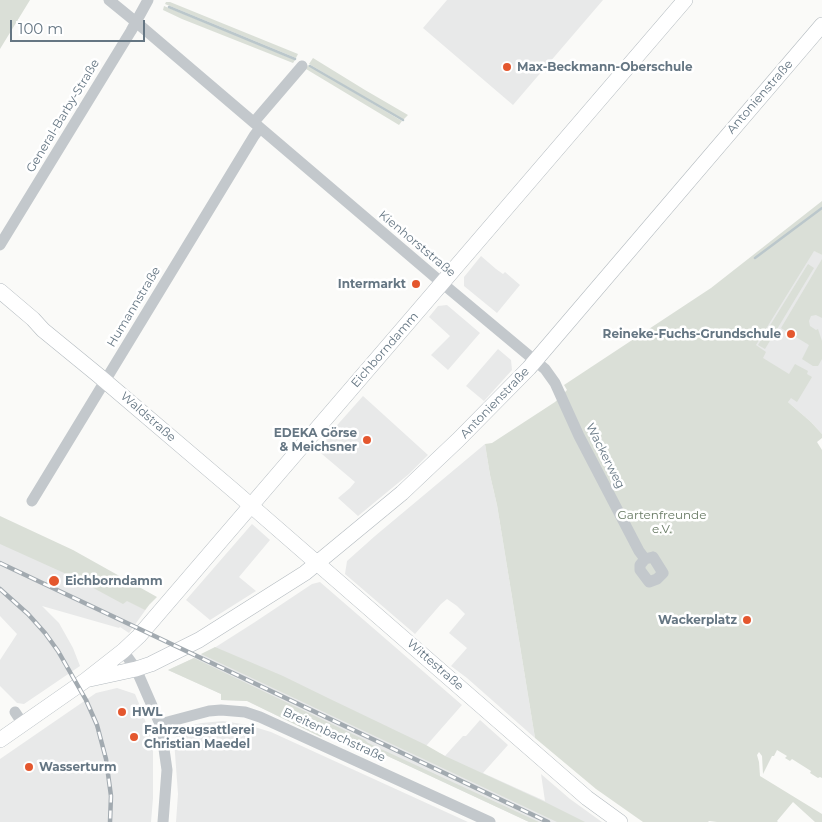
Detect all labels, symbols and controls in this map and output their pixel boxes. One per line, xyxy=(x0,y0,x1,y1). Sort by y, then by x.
scale bar xyxy=(12,10,148,42)
text: 100 m xyxy=(18,19,63,38)
street label: General-Barby-Straße xyxy=(23,57,103,175)
street label: Antonienstraße xyxy=(724,57,796,137)
place label: Max-Beckmann-Oberschule xyxy=(517,60,692,74)
marker: Max-Beckmann-Oberschule xyxy=(501,61,513,73)
street label: Kienhorststraße xyxy=(376,208,458,280)
street label: Humannstraße xyxy=(104,264,164,350)
place label: Intermarkt xyxy=(338,277,406,291)
marker: Intermarkt xyxy=(410,278,422,290)
street label: Eichborndamm xyxy=(348,309,422,391)
place label: Reineke-Fuchs-Grundschule xyxy=(603,327,781,341)
marker: Reineke-Fuchs-Grundschule xyxy=(785,328,797,340)
street label: Antonienstraße xyxy=(458,365,532,441)
street label: Waldstraße xyxy=(117,389,179,445)
street label: Wackerweg xyxy=(582,421,628,491)
place label: EDEKA Görse & Meichsner xyxy=(274,426,357,454)
marker: EDEKA Görse & Meichsner xyxy=(361,434,373,446)
park label: Gartenfreunde e.V. xyxy=(618,508,706,536)
marker: Eichborndamm xyxy=(47,574,61,588)
place label: Eichborndamm xyxy=(65,574,162,588)
place label: Wackerplatz xyxy=(658,613,737,627)
marker: Wackerplatz xyxy=(741,614,753,626)
street label: Wittestraße xyxy=(404,637,466,693)
place label: HWL xyxy=(132,705,163,719)
street label: Breitenbachstraße xyxy=(280,705,388,765)
marker: HWL xyxy=(116,706,128,718)
place label: Fahrzeugsattlerei Christian Maedel xyxy=(144,723,255,751)
marker: Fahrzeugsattlerei Christian Maedel xyxy=(128,731,140,743)
place label: Wasserturm xyxy=(39,760,117,774)
marker: Wasserturm xyxy=(23,761,35,773)

